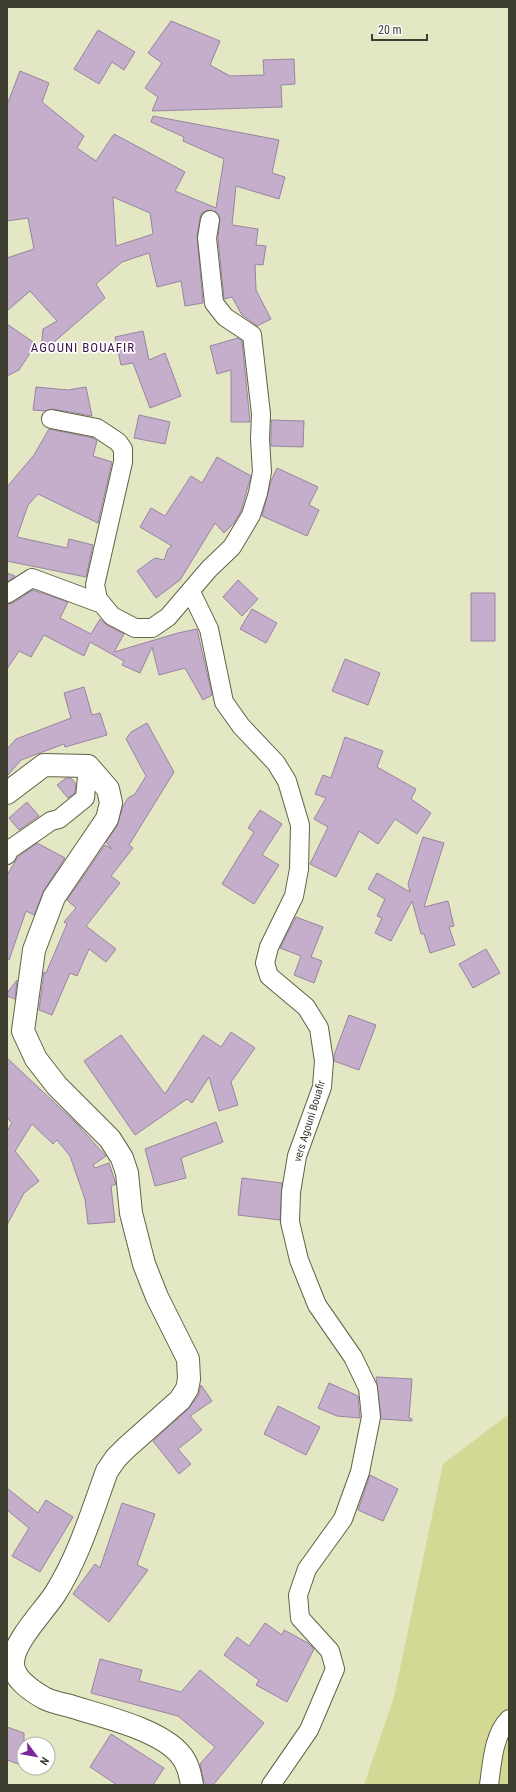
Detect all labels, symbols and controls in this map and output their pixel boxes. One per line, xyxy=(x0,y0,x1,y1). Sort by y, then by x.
scale bar xyxy=(372,16,427,42)
text: 20 m xyxy=(378,23,402,37)
district label: AGOUNI BOUAFIR xyxy=(31,340,135,355)
street label: vers Agouni Bouafir xyxy=(291,1078,328,1163)
north arrow xyxy=(16,1736,56,1776)
text: N xyxy=(37,1755,51,1768)

